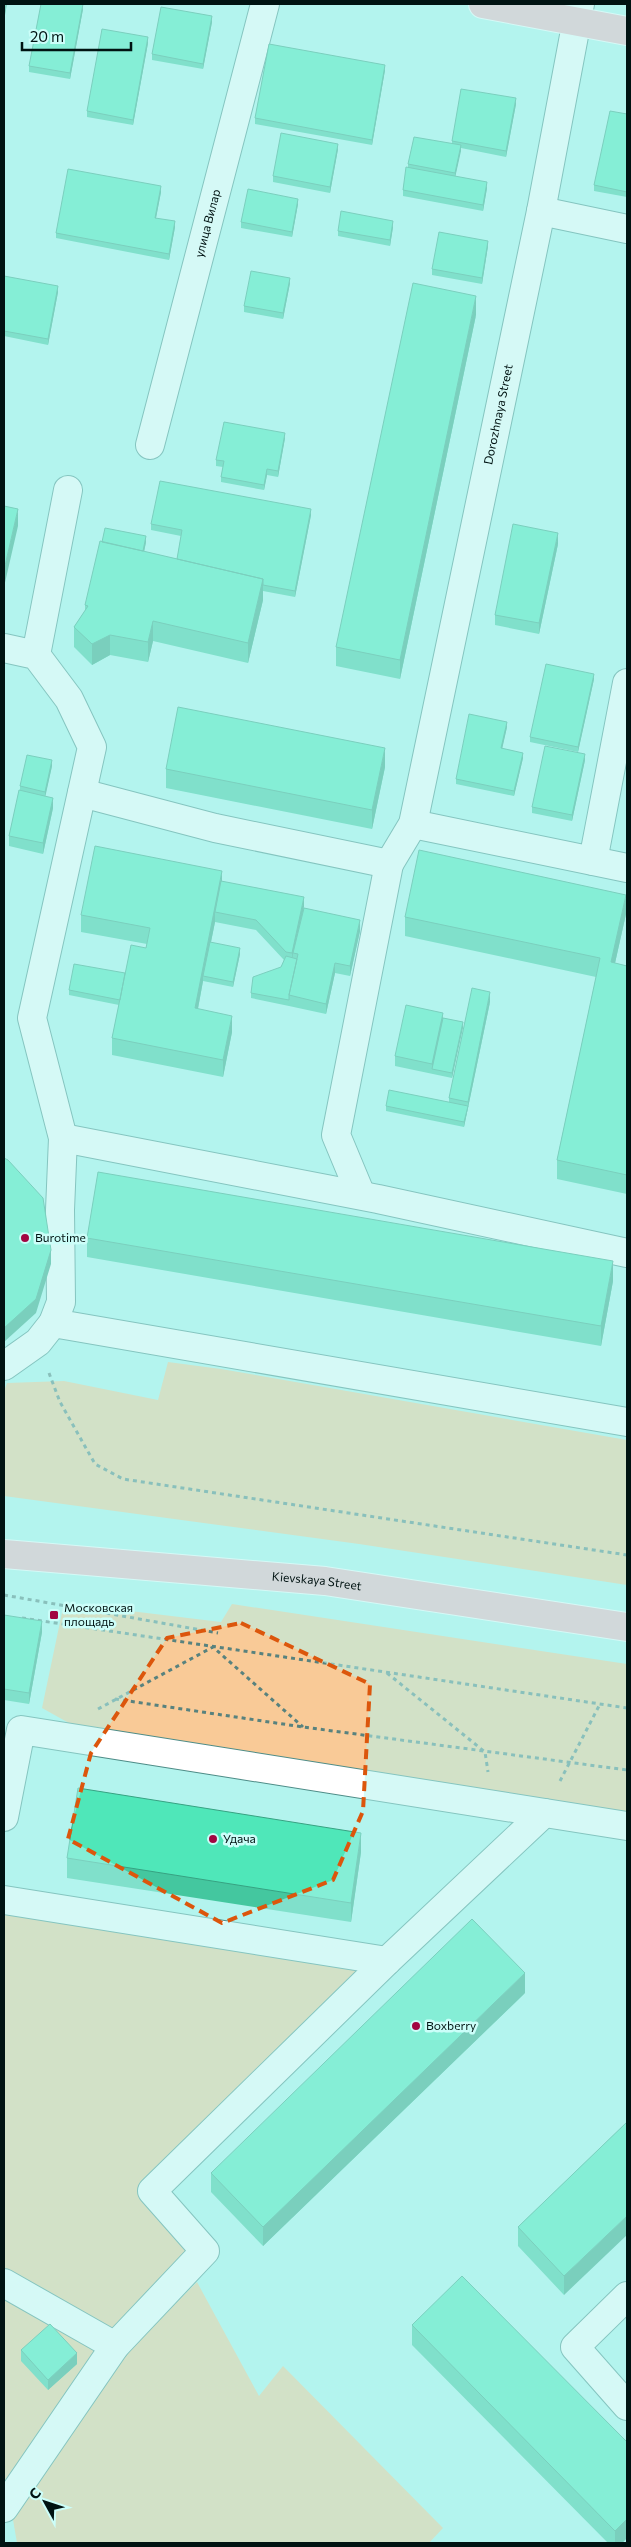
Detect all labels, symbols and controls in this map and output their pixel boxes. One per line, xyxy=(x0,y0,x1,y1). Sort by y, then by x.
scale bar xyxy=(22,20,131,52)
text: 20 m xyxy=(30,27,64,45)
street label: улица Вилар xyxy=(191,188,222,259)
street label: Dorozhnaya Street xyxy=(480,363,515,466)
place label: Burotime xyxy=(35,1230,86,1244)
marker: Burotime xyxy=(19,1232,31,1244)
street label: Kievskaya Street xyxy=(271,1569,363,1593)
place label: Московская площадь xyxy=(64,1600,133,1628)
marker: Московская площадь xyxy=(48,1609,60,1621)
place label: Удача xyxy=(223,1831,256,1845)
marker: Удача xyxy=(207,1833,219,1845)
place label: Boxberry xyxy=(426,2018,476,2032)
marker: Boxberry xyxy=(410,2020,422,2032)
north arrow xyxy=(20,2477,70,2527)
text: С xyxy=(25,2484,44,2502)

